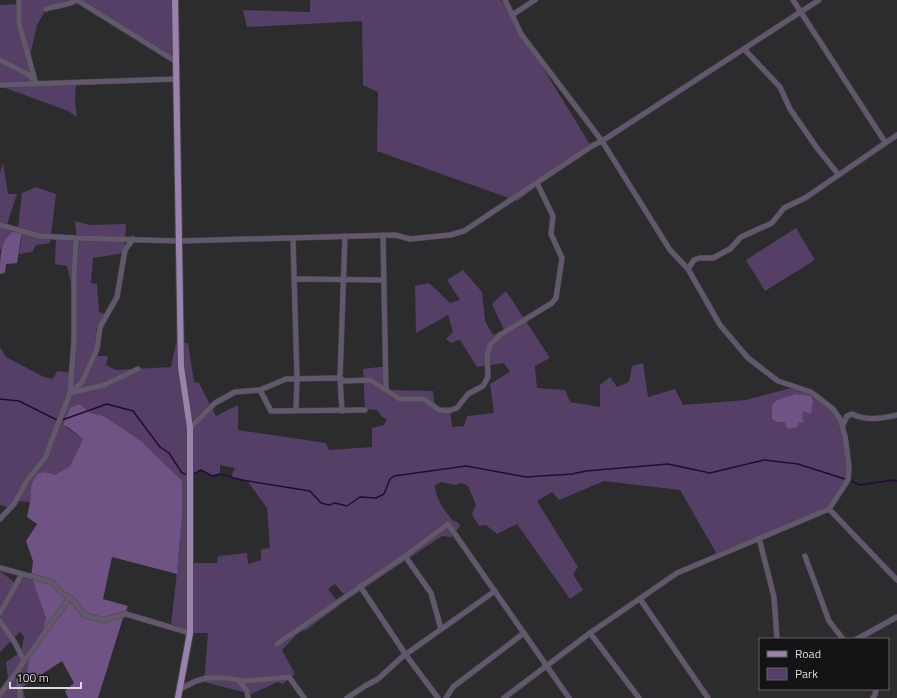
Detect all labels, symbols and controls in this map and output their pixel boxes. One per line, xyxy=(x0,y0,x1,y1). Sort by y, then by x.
legend xyxy=(759,638,889,690)
text: Road xyxy=(795,644,821,663)
scale bar xyxy=(10,664,81,690)
text: Park xyxy=(795,664,818,683)
text: 100 m xyxy=(16,668,49,687)

